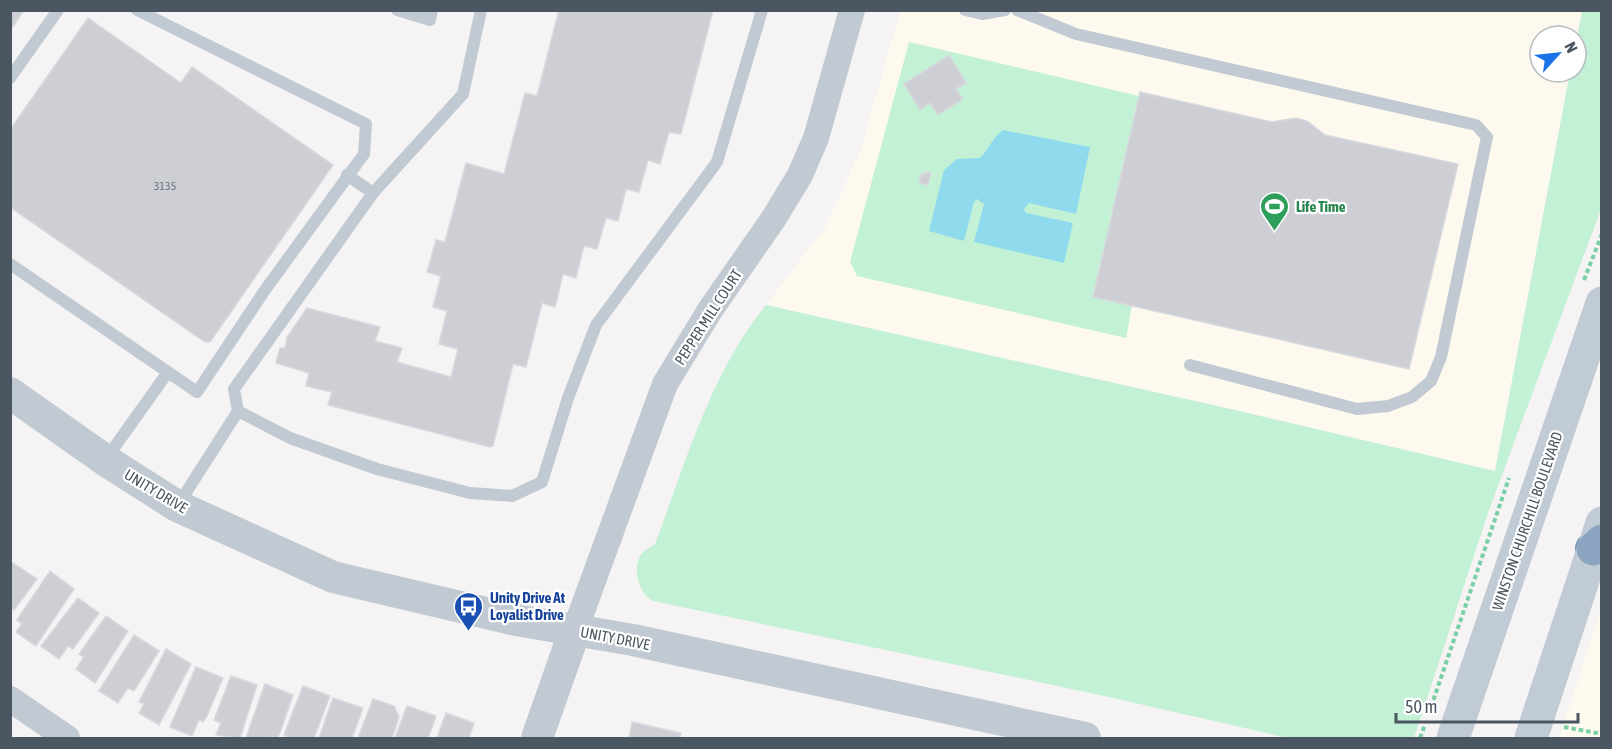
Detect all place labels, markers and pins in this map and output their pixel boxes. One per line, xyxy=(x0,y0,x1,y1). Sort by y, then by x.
sports icon: Life Time xyxy=(1259,190,1291,232)
place label: Life Time xyxy=(1296,198,1346,215)
place label: Unity Drive At Loyalist Drive xyxy=(490,589,566,623)
bus stop icon: Unity Drive At Loyalist Drive xyxy=(453,590,485,632)

